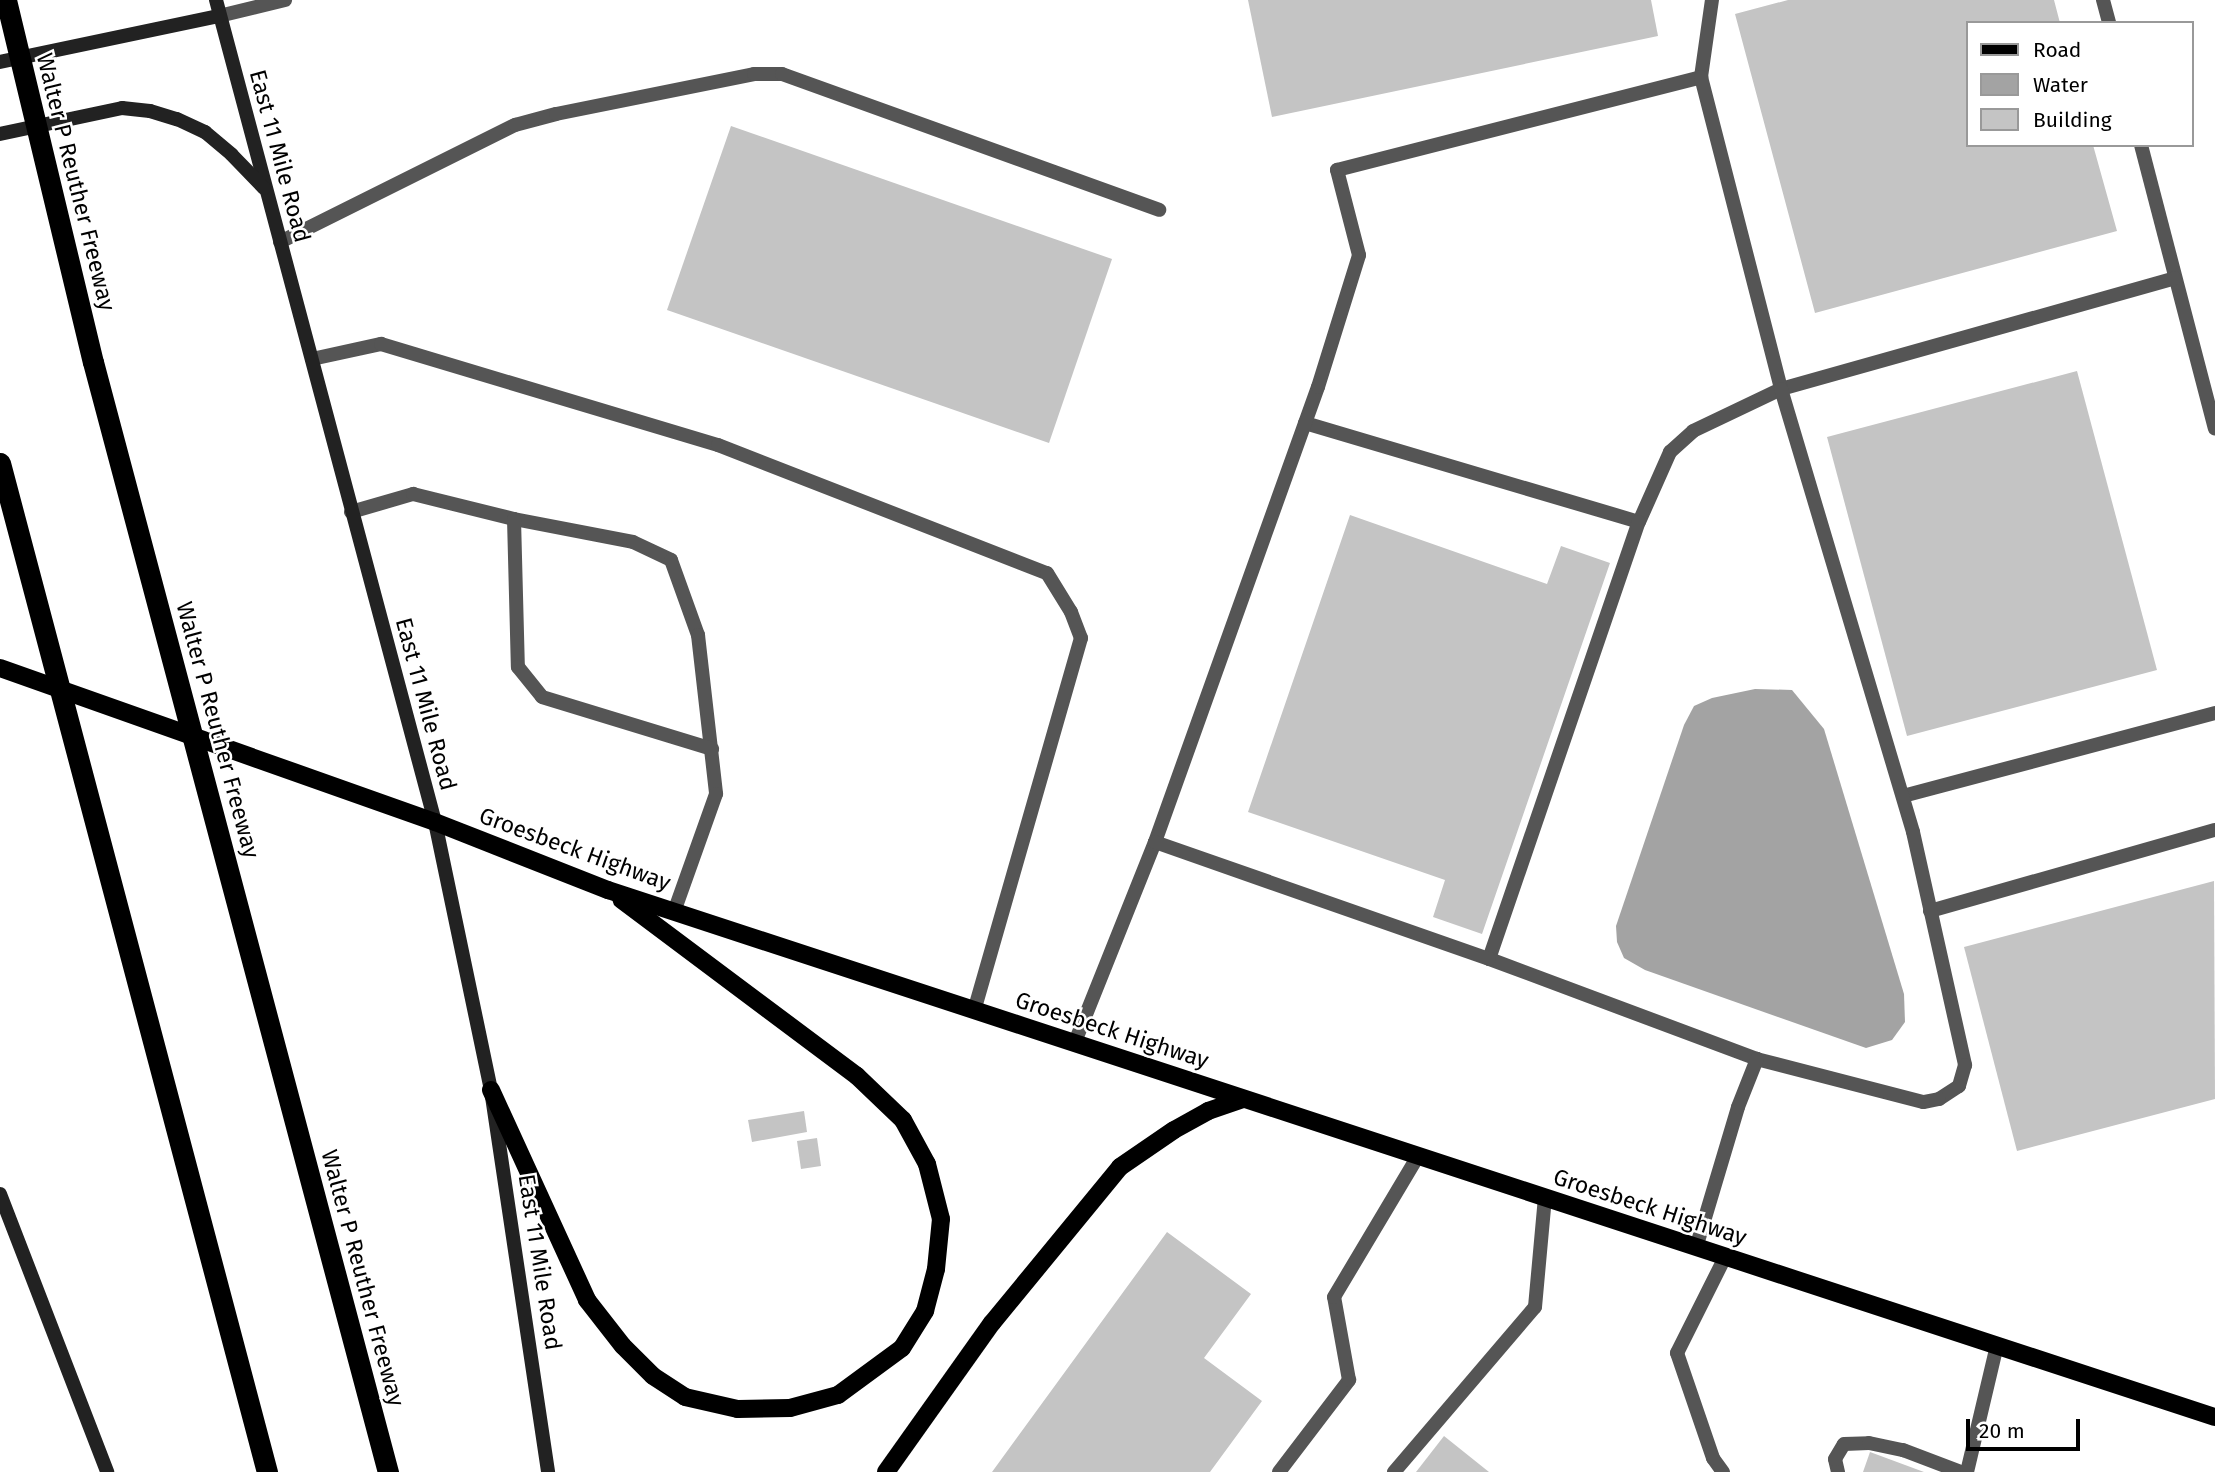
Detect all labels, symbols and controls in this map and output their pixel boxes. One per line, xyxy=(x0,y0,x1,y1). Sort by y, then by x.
legend xyxy=(1966,21,2194,147)
text: Road xyxy=(2033,37,2081,63)
street label: Walter P Reuther Freeway xyxy=(31,50,121,314)
street label: East 11 Mile Road xyxy=(244,67,316,245)
text: Water xyxy=(2033,72,2088,98)
text: Building xyxy=(2033,107,2112,133)
street label: Walter P Reuther Freeway xyxy=(170,599,266,861)
street label: East 11 Mile Road xyxy=(390,615,462,793)
street label: Groesbeck Highway xyxy=(475,802,675,896)
street label: Groesbeck Highway xyxy=(1012,986,1212,1074)
street label: Walter P Reuther Freeway xyxy=(315,1147,411,1409)
street label: Groesbeck Highway xyxy=(1550,1163,1750,1251)
street label: East 11 Mile Road xyxy=(512,1172,568,1352)
scale bar xyxy=(1970,1406,2084,1450)
text: 20 m xyxy=(1979,1418,2025,1444)

